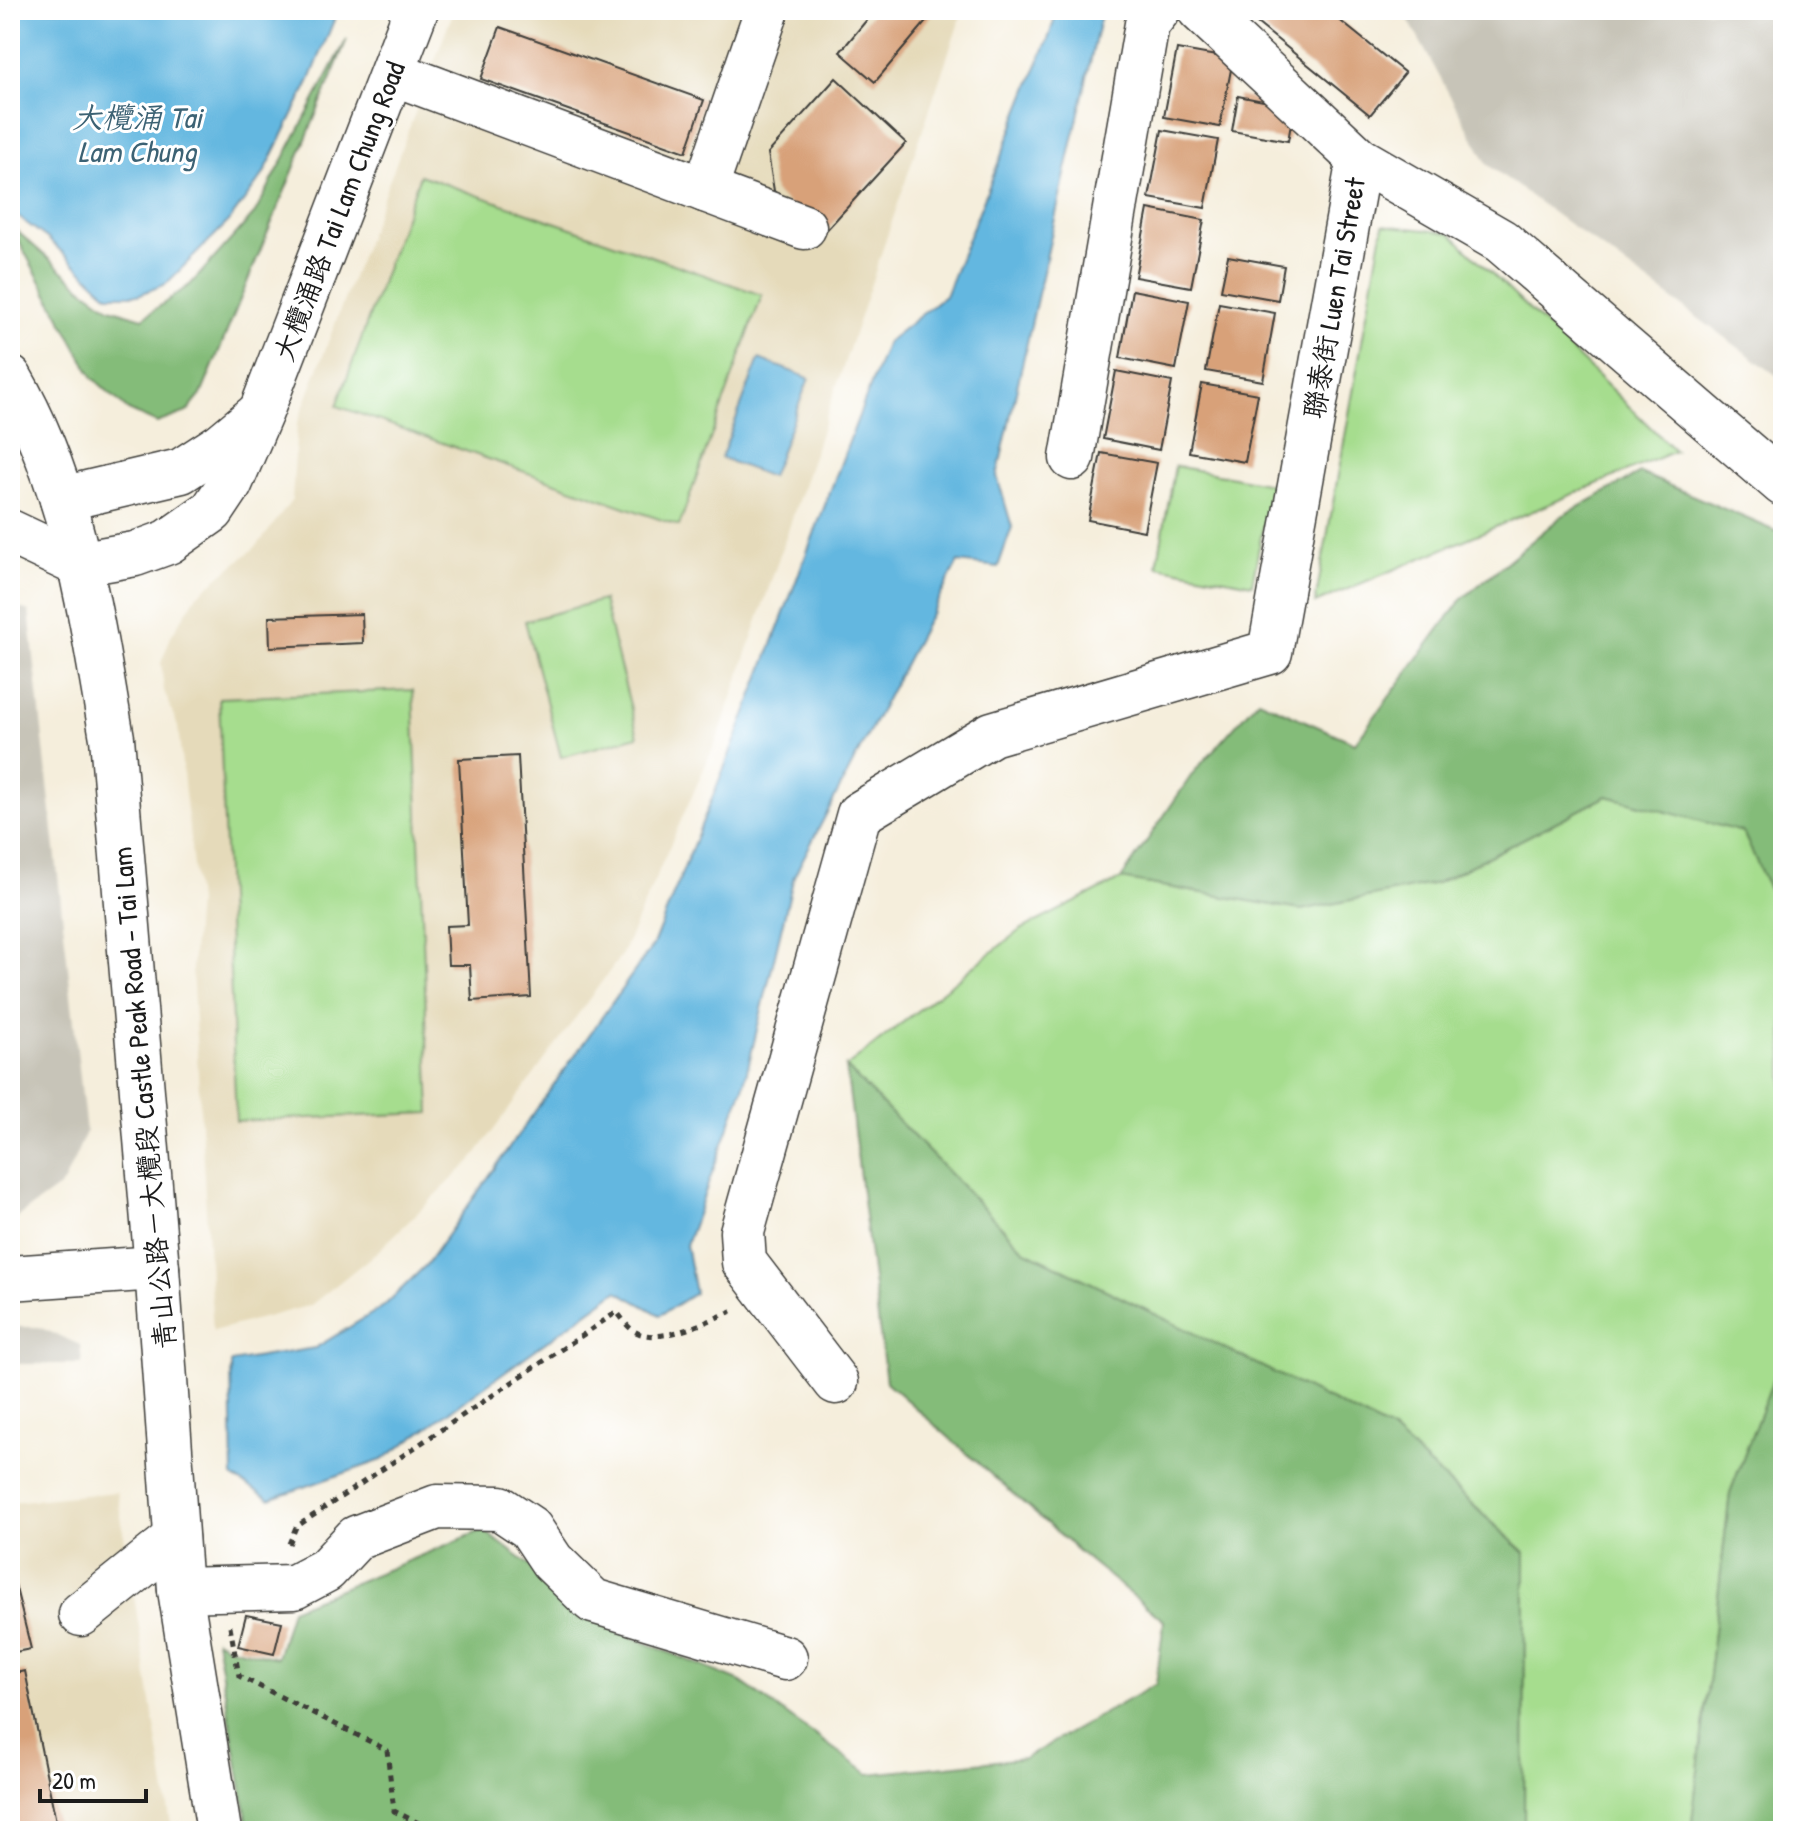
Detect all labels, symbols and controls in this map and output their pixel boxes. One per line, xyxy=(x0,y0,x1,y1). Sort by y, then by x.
street label: 大欖涌路 Tai Lam Chung Road xyxy=(264,56,414,366)
water label: 大欖涌 Tai Lam Chung xyxy=(72,97,205,172)
street label: 聯泰街 Luen Tai Street xyxy=(1294,174,1374,422)
street label: 青山公路－大欖段 Castle Peak Road – Tai Lam xyxy=(102,845,184,1351)
scale bar xyxy=(40,1753,146,1803)
text: 20 m xyxy=(52,1764,96,1796)

